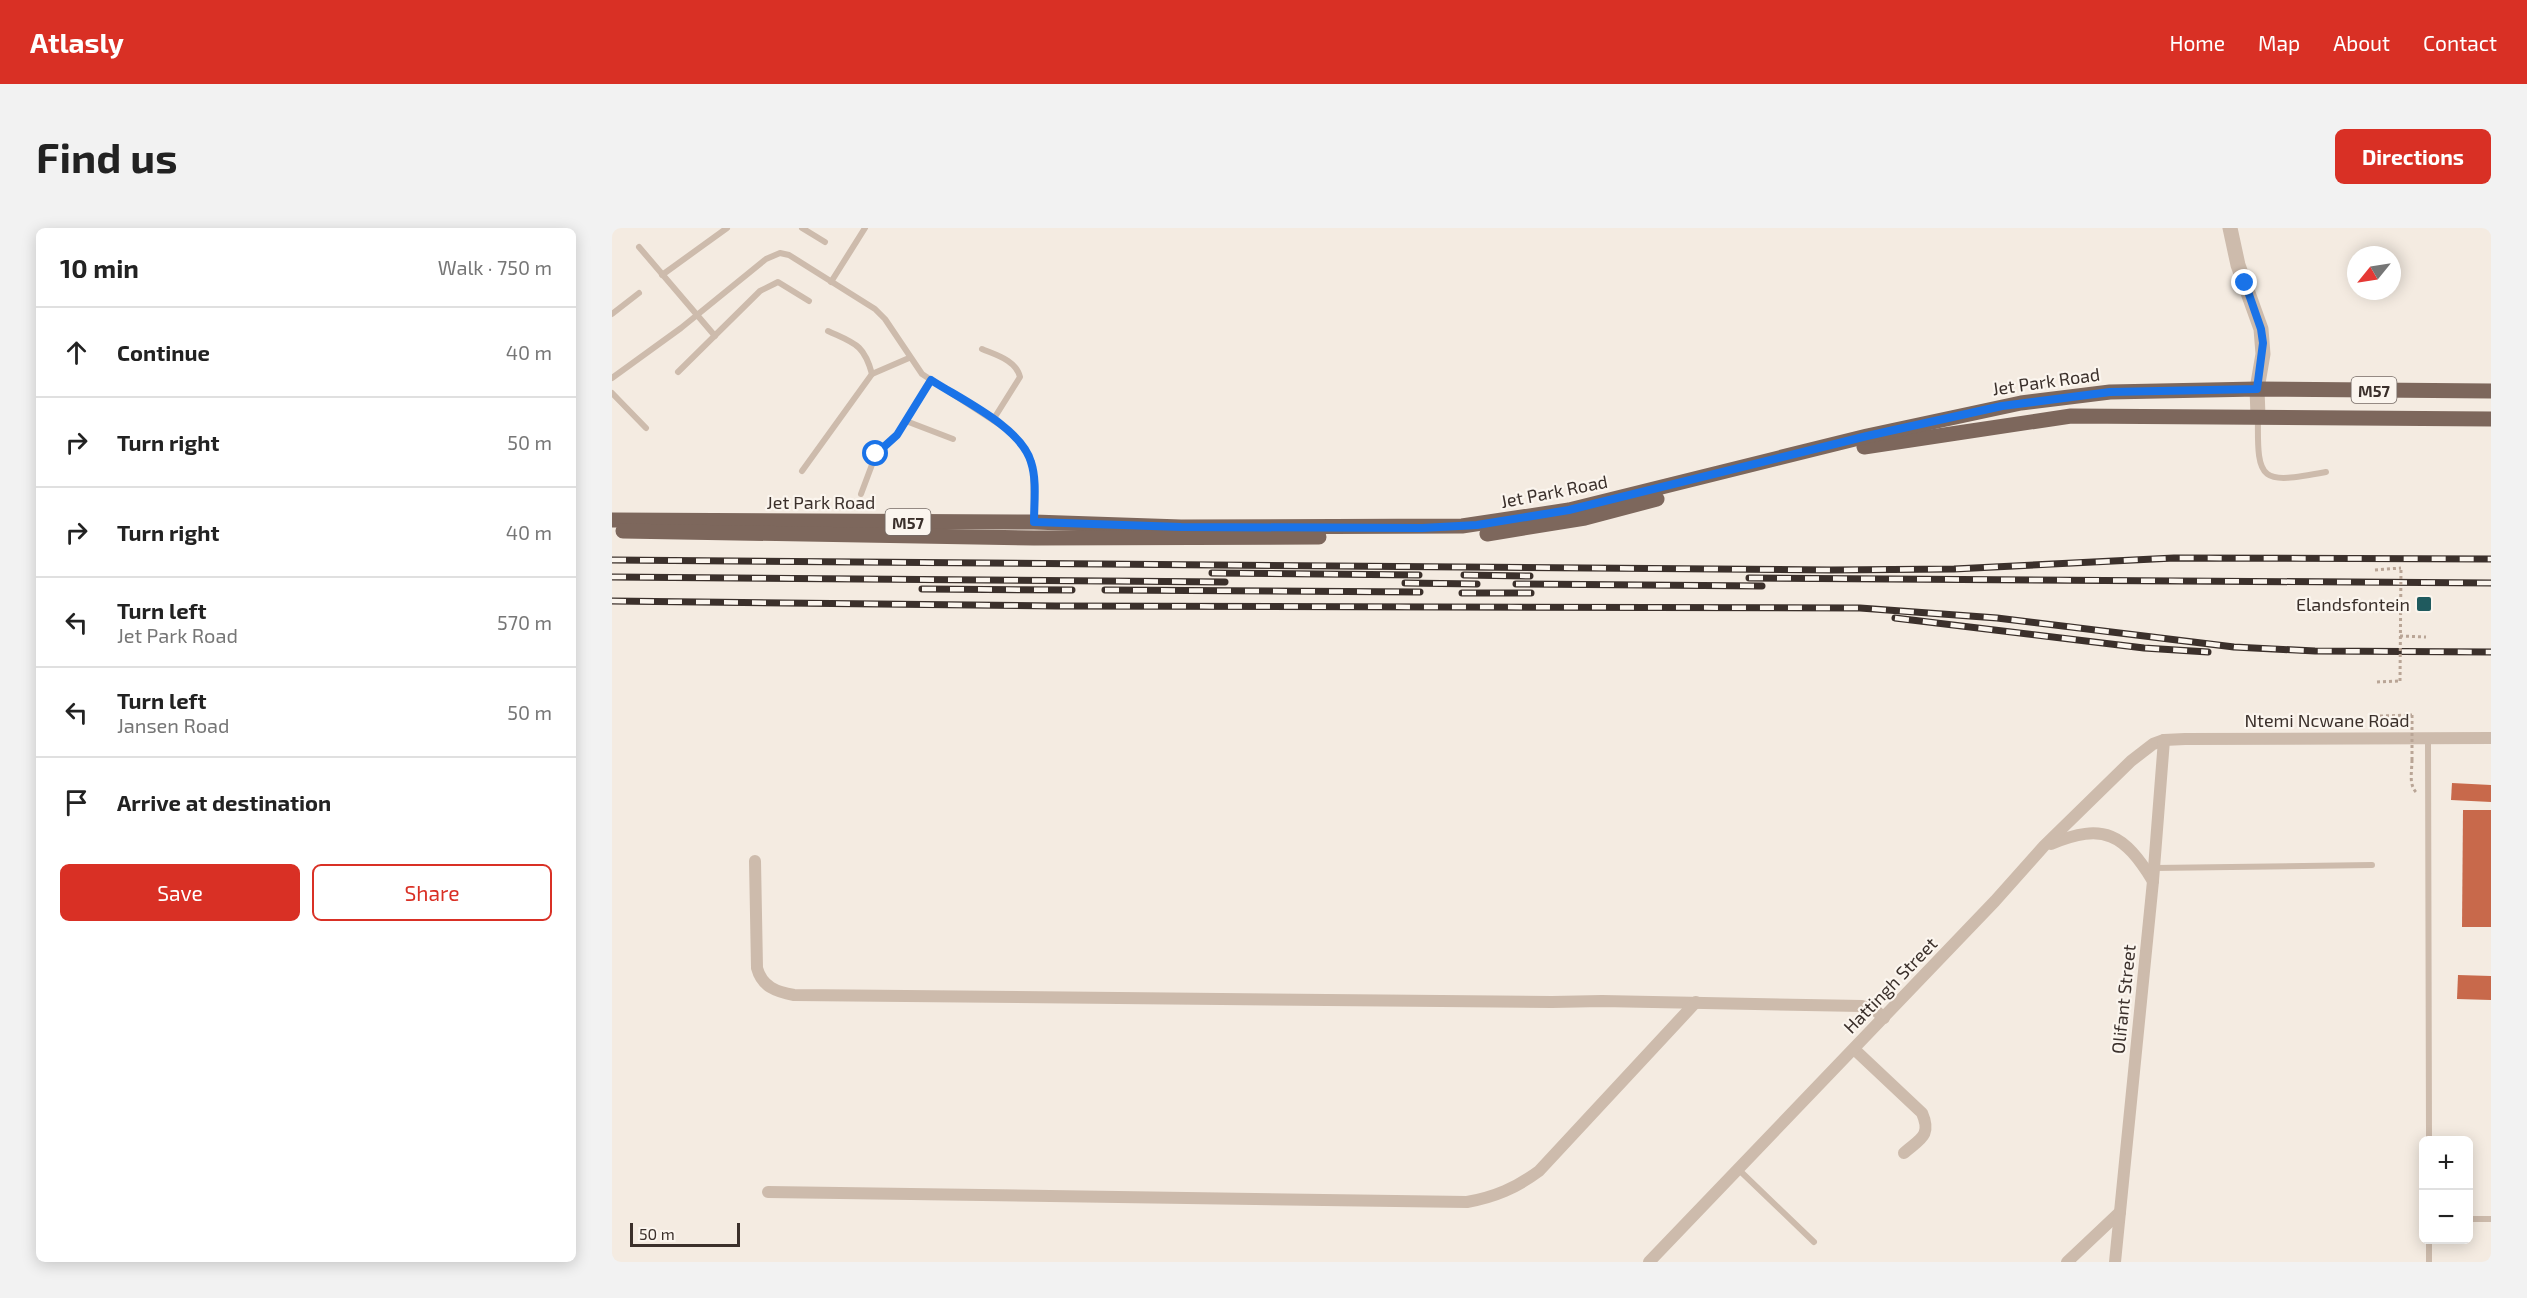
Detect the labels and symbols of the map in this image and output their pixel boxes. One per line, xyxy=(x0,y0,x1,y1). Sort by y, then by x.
north arrow xyxy=(2347,246,2401,300)
route end xyxy=(2231,269,2257,295)
street label: Jet Park Road xyxy=(1991,363,2101,399)
road number: M57 xyxy=(2352,377,2396,403)
route start xyxy=(862,440,888,466)
street label: Jet Park Road xyxy=(1499,470,1609,512)
street label: Jet Park Road xyxy=(767,491,875,513)
road number: M57 xyxy=(886,509,930,535)
place label: Elandsfontein xyxy=(2296,593,2410,615)
marker: Elandsfontein xyxy=(2415,595,2433,613)
street label: Ntemi Ncwane Road xyxy=(2244,709,2410,731)
street label: Hattingh Street xyxy=(1839,932,1941,1038)
street label: Olifant Street xyxy=(2106,943,2140,1055)
scale bar xyxy=(630,1220,740,1248)

